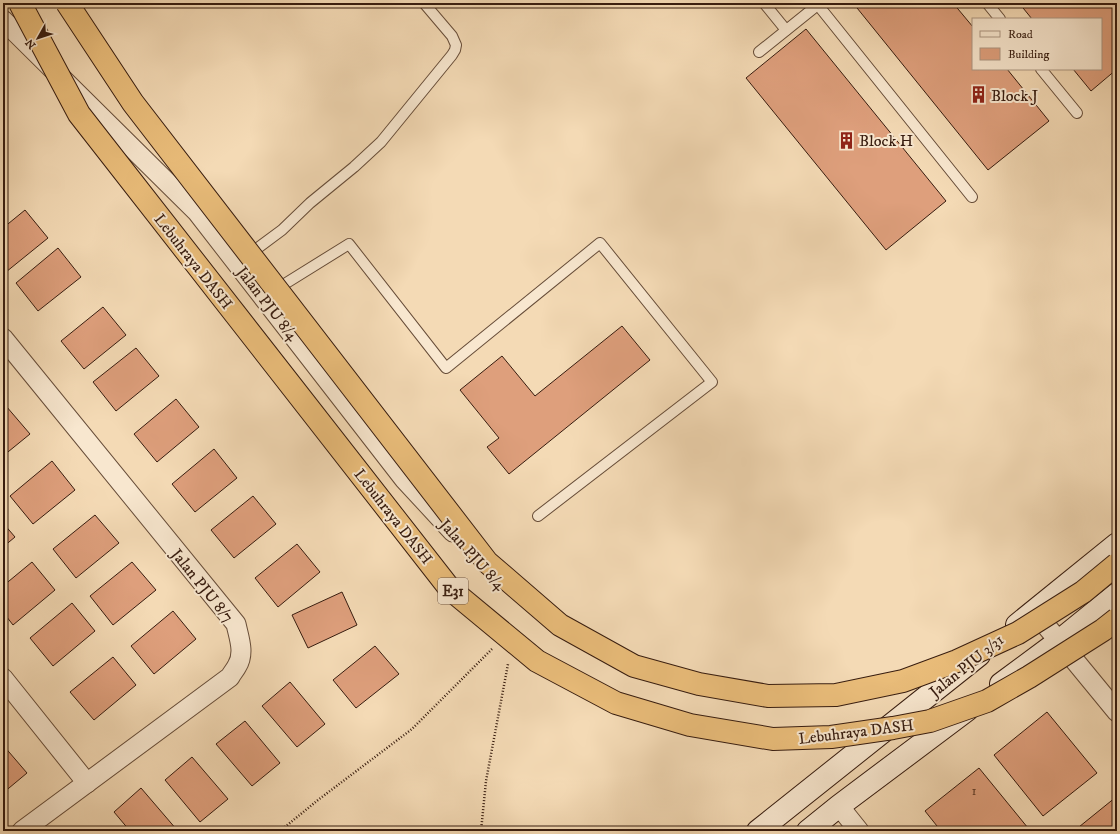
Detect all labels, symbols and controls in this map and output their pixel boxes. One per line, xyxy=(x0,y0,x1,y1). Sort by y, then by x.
north arrow xyxy=(18,18,58,58)
legend xyxy=(972,18,1102,70)
text: Road xyxy=(1008,27,1033,42)
text: N xyxy=(23,36,39,52)
text: Building xyxy=(1008,47,1049,62)
building icon: Block J xyxy=(968,85,988,105)
place label: Block J xyxy=(991,86,1038,106)
building icon: Block H xyxy=(836,130,856,150)
place label: Block H xyxy=(859,131,913,151)
street label: Lebuhraya DASH xyxy=(150,210,237,313)
street label: Jalan PJU 8/4 xyxy=(231,261,303,345)
street label: Lebuhraya DASH xyxy=(350,465,437,568)
street label: Jalan PJU 8/4 xyxy=(434,513,510,595)
street label: Jalan PJU 8/7 xyxy=(165,543,238,626)
road number: E31 xyxy=(438,578,468,604)
street label: Jalan PJU 3/31 xyxy=(924,630,1008,703)
street label: Lebuhraya DASH xyxy=(797,715,915,749)
house number: 1 xyxy=(971,782,977,800)

